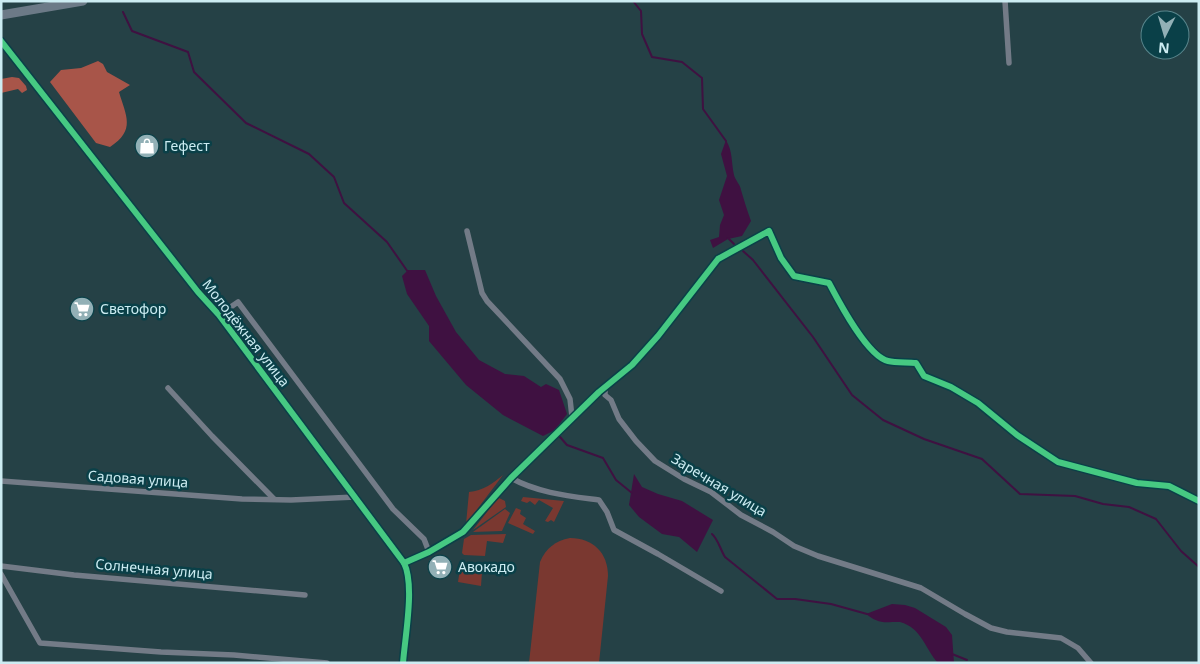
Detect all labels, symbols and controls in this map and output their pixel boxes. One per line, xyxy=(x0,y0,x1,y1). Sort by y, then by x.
north arrow xyxy=(1140,10,1190,60)
text: N xyxy=(1157,38,1170,58)
shop icon: Гефест xyxy=(134,133,160,159)
place label: Гефест xyxy=(164,136,210,155)
street label: Молодёжная улица xyxy=(198,275,294,390)
supermarket icon: Светофор xyxy=(69,296,95,322)
place label: Светофор xyxy=(100,299,166,318)
street label: Заречная улица xyxy=(668,449,770,521)
street label: Садовая улица xyxy=(87,466,189,491)
street label: Солнечная улица xyxy=(95,554,213,583)
supermarket icon: Авокадо xyxy=(427,554,453,580)
place label: Авокадо xyxy=(458,557,515,576)

